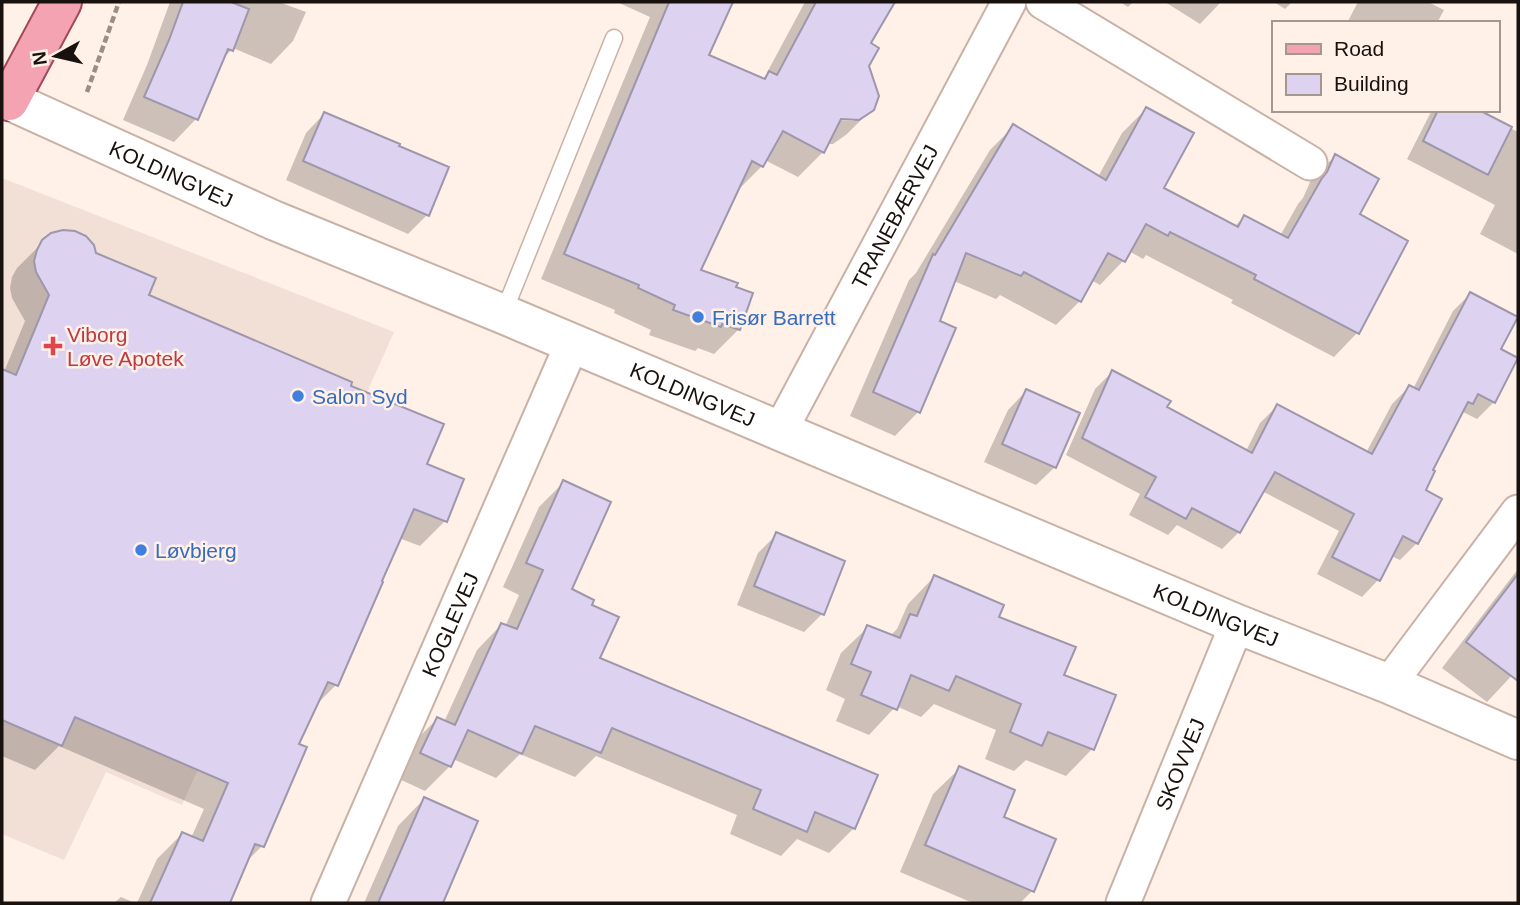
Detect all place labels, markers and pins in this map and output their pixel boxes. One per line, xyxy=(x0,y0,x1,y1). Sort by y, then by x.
place label: Frisør Barrett xyxy=(712,306,836,329)
marker: Frisør Barrett xyxy=(690,309,706,325)
place label: Viborg Løve Apotek xyxy=(67,323,184,370)
marker: Viborg Løve Apotek xyxy=(45,338,61,354)
place label: Salon Syd xyxy=(312,385,408,408)
marker: Salon Syd xyxy=(290,388,306,404)
place label: Løvbjerg xyxy=(155,539,237,562)
marker: Løvbjerg xyxy=(133,542,149,558)

